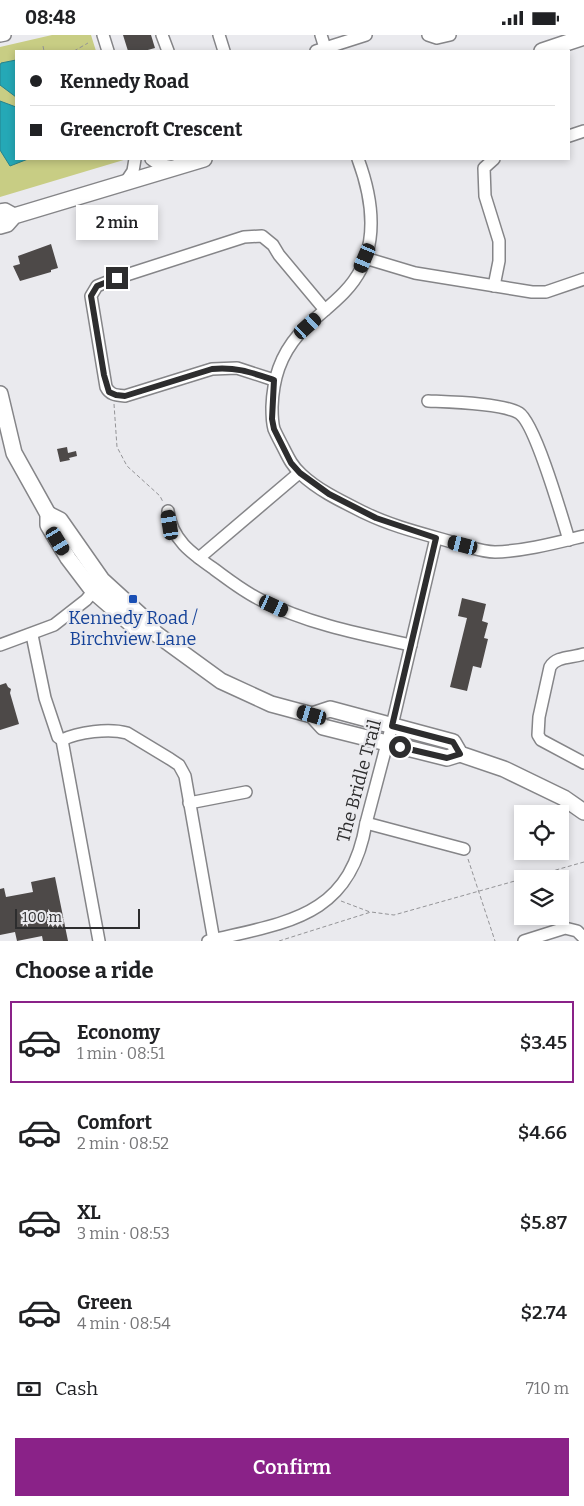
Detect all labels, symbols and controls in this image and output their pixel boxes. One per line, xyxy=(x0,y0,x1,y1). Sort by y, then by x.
text: 08:48 xyxy=(25,6,76,29)
text: Kennedy Road xyxy=(60,70,189,93)
text: Greencroft Crescent xyxy=(60,118,242,141)
callout: 2 min xyxy=(76,205,158,241)
text: 2 min xyxy=(96,213,138,232)
car xyxy=(352,241,377,275)
route end xyxy=(106,267,128,289)
car xyxy=(291,310,324,342)
car xyxy=(160,509,179,541)
car xyxy=(43,524,72,558)
car xyxy=(446,534,479,556)
marker: Kennedy Road / Birchview Lane xyxy=(127,593,139,605)
car xyxy=(257,593,290,619)
place label: Kennedy Road / Birchview Lane xyxy=(68,607,198,650)
car xyxy=(295,704,328,726)
street label: The Bridle Trail xyxy=(332,717,386,845)
route start xyxy=(389,736,411,758)
map controls xyxy=(514,805,569,925)
button: locate xyxy=(514,805,569,860)
button: layers xyxy=(514,870,569,925)
scale bar xyxy=(15,906,140,929)
text: 100 m xyxy=(22,909,62,926)
text: Choose a ride xyxy=(15,957,154,984)
icon: car xyxy=(17,1020,62,1065)
text: Economy xyxy=(77,1021,160,1044)
text: $3.45 xyxy=(520,1031,567,1054)
text: 1 min · 08:51 xyxy=(77,1044,165,1063)
icon: car xyxy=(17,1110,62,1155)
text: Comfort xyxy=(77,1111,152,1134)
text: $4.66 xyxy=(518,1121,567,1144)
text: 2 min · 08:52 xyxy=(77,1134,169,1153)
icon: car xyxy=(17,1200,62,1245)
text: XL xyxy=(77,1201,101,1224)
text: $5.87 xyxy=(520,1211,567,1234)
text: 3 min · 08:53 xyxy=(77,1224,170,1243)
icon: car xyxy=(17,1290,62,1335)
text: Green xyxy=(77,1291,132,1314)
text: $2.74 xyxy=(520,1301,567,1324)
text: 4 min · 08:54 xyxy=(77,1314,171,1333)
icon: cash xyxy=(15,1375,43,1403)
text: Cash xyxy=(55,1377,98,1400)
text: 710 m xyxy=(526,1379,569,1398)
button: Confirm xyxy=(15,1438,569,1496)

